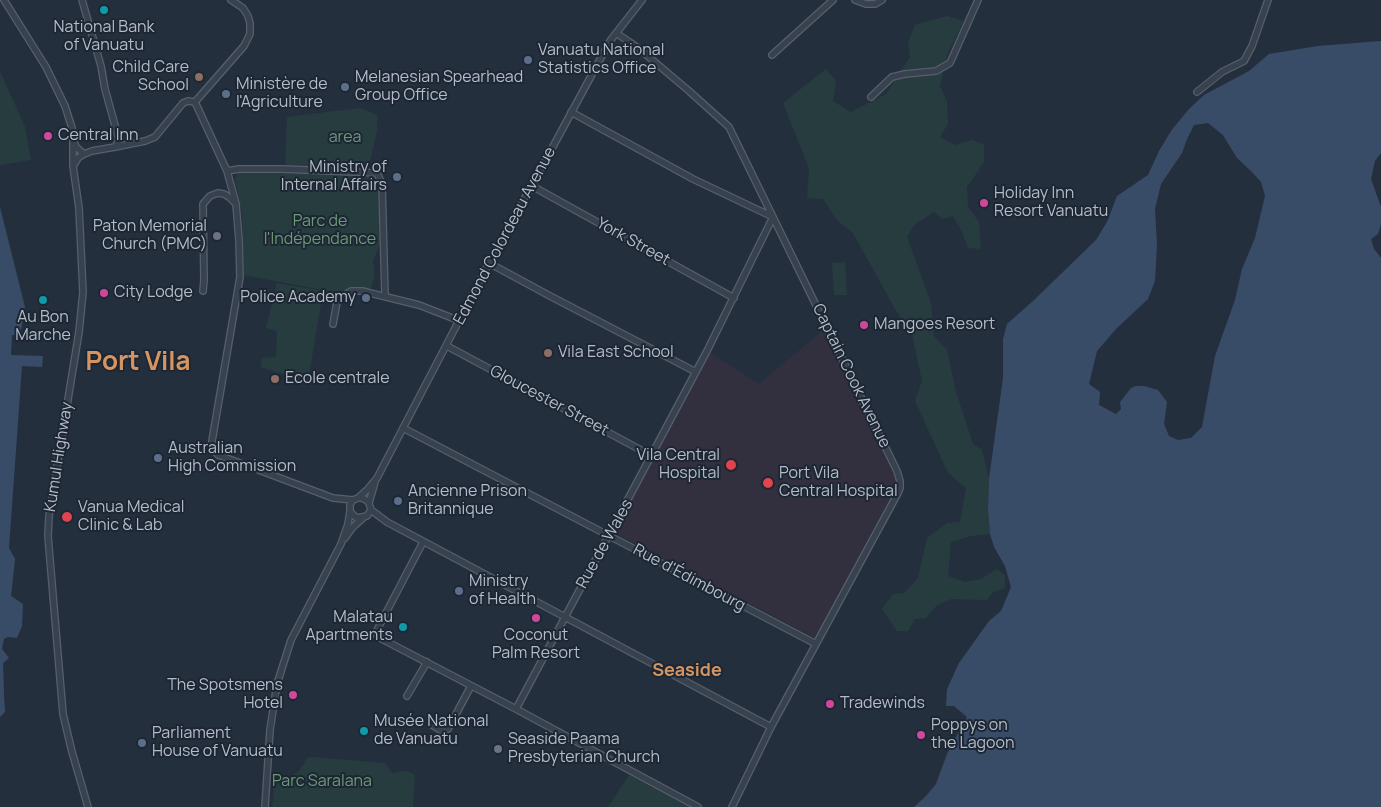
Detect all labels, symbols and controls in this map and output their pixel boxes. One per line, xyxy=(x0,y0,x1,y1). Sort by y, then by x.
marker: National Bank of Vanuatu xyxy=(98,4,110,16)
place label: National Bank of Vanuatu xyxy=(54,18,154,56)
place label: Vanuatu National Statistics Office xyxy=(538,41,664,79)
marker: Vanuatu National Statistics Office xyxy=(522,54,534,66)
place label: Child Care School xyxy=(113,58,189,96)
place label: Melanesian Spearhead Group Office xyxy=(355,68,523,106)
marker: Child Care School xyxy=(193,71,205,83)
place label: Ministère de l'Agriculture xyxy=(236,75,328,113)
marker: Melanesian Spearhead Group Office xyxy=(339,81,351,93)
marker: Ministère de l'Agriculture xyxy=(220,88,232,100)
place label: Central Inn xyxy=(58,126,138,146)
park label: area xyxy=(329,128,361,148)
marker: Central Inn xyxy=(42,130,54,142)
street label: Edmond Colordeau Avenue xyxy=(450,144,560,328)
place label: Ministry of Internal Affairs xyxy=(281,158,387,196)
marker: Ministry of Internal Affairs xyxy=(391,171,403,183)
place label: Holiday Inn Resort Vanuatu xyxy=(994,184,1108,222)
marker: Holiday Inn Resort Vanuatu xyxy=(978,197,990,209)
park label: Parc de l'Indépendance xyxy=(264,212,376,250)
street label: York Street xyxy=(593,214,673,270)
place label: Paton Memorial Church (PMC) xyxy=(93,217,207,255)
marker: Paton Memorial Church (PMC) xyxy=(211,230,223,242)
place label: City Lodge xyxy=(114,283,193,303)
marker: City Lodge xyxy=(98,287,110,299)
place label: Police Academy xyxy=(240,288,356,308)
marker: Police Academy xyxy=(360,292,372,304)
marker: Au Bon Marche xyxy=(37,294,49,306)
street label: Captain Cook Avenue xyxy=(808,301,894,451)
place label: Au Bon Marche xyxy=(15,308,71,346)
place label: Mangoes Resort xyxy=(874,315,995,335)
marker: Mangoes Resort xyxy=(858,319,870,331)
place label: Vila East School xyxy=(558,343,674,363)
district label: Port Vila xyxy=(86,347,190,379)
marker: Vila East School xyxy=(542,347,554,359)
street label: Gloucester Street xyxy=(486,362,612,440)
place label: Ecole centrale xyxy=(285,369,390,389)
marker: Ecole centrale xyxy=(269,373,281,385)
street label: Kumul Highway xyxy=(41,401,77,513)
place label: Australian High Commission xyxy=(168,439,296,477)
place label: Vila Central Hospital xyxy=(637,446,720,484)
marker: Australian High Commission xyxy=(152,452,164,464)
marker: Vila Central Hospital xyxy=(724,458,738,472)
place label: Port Vila Central Hospital xyxy=(779,464,898,502)
marker: Port Vila Central Hospital xyxy=(761,476,775,490)
place label: Ancienne Prison Britannique xyxy=(408,482,527,520)
marker: Ancienne Prison Britannique xyxy=(392,495,404,507)
street label: Rue de Wales xyxy=(573,496,637,592)
place label: Vanua Medical Clinic & Lab xyxy=(78,498,184,536)
marker: Vanua Medical Clinic & Lab xyxy=(60,510,74,524)
street label: Rue d'Édimbourg xyxy=(630,540,748,616)
place label: Ministry of Health xyxy=(469,572,536,610)
marker: Ministry of Health xyxy=(453,585,465,597)
place label: Malatau Apartments xyxy=(305,608,393,646)
marker: Coconut Palm Resort xyxy=(530,612,542,624)
marker: Malatau Apartments xyxy=(397,621,409,633)
place label: Coconut Palm Resort xyxy=(492,626,580,664)
district label: Seaside xyxy=(652,660,722,682)
place label: The Spotsmens Hotel xyxy=(167,676,283,714)
marker: The Spotsmens Hotel xyxy=(287,689,299,701)
place label: Tradewinds xyxy=(840,694,925,714)
marker: Tradewinds xyxy=(824,698,836,710)
place label: Musée National de Vanuatu xyxy=(374,712,489,750)
place label: Poppys on the Lagoon xyxy=(931,716,1014,754)
place label: Parliament House of Vanuatu xyxy=(152,724,283,762)
marker: Musée National de Vanuatu xyxy=(358,725,370,737)
marker: Poppys on the Lagoon xyxy=(915,729,927,741)
place label: Seaside Paama Presbyterian Church xyxy=(508,730,660,768)
marker: Parliament House of Vanuatu xyxy=(136,737,148,749)
marker: Seaside Paama Presbyterian Church xyxy=(492,743,504,755)
park label: Parc Saralana xyxy=(272,772,372,792)

